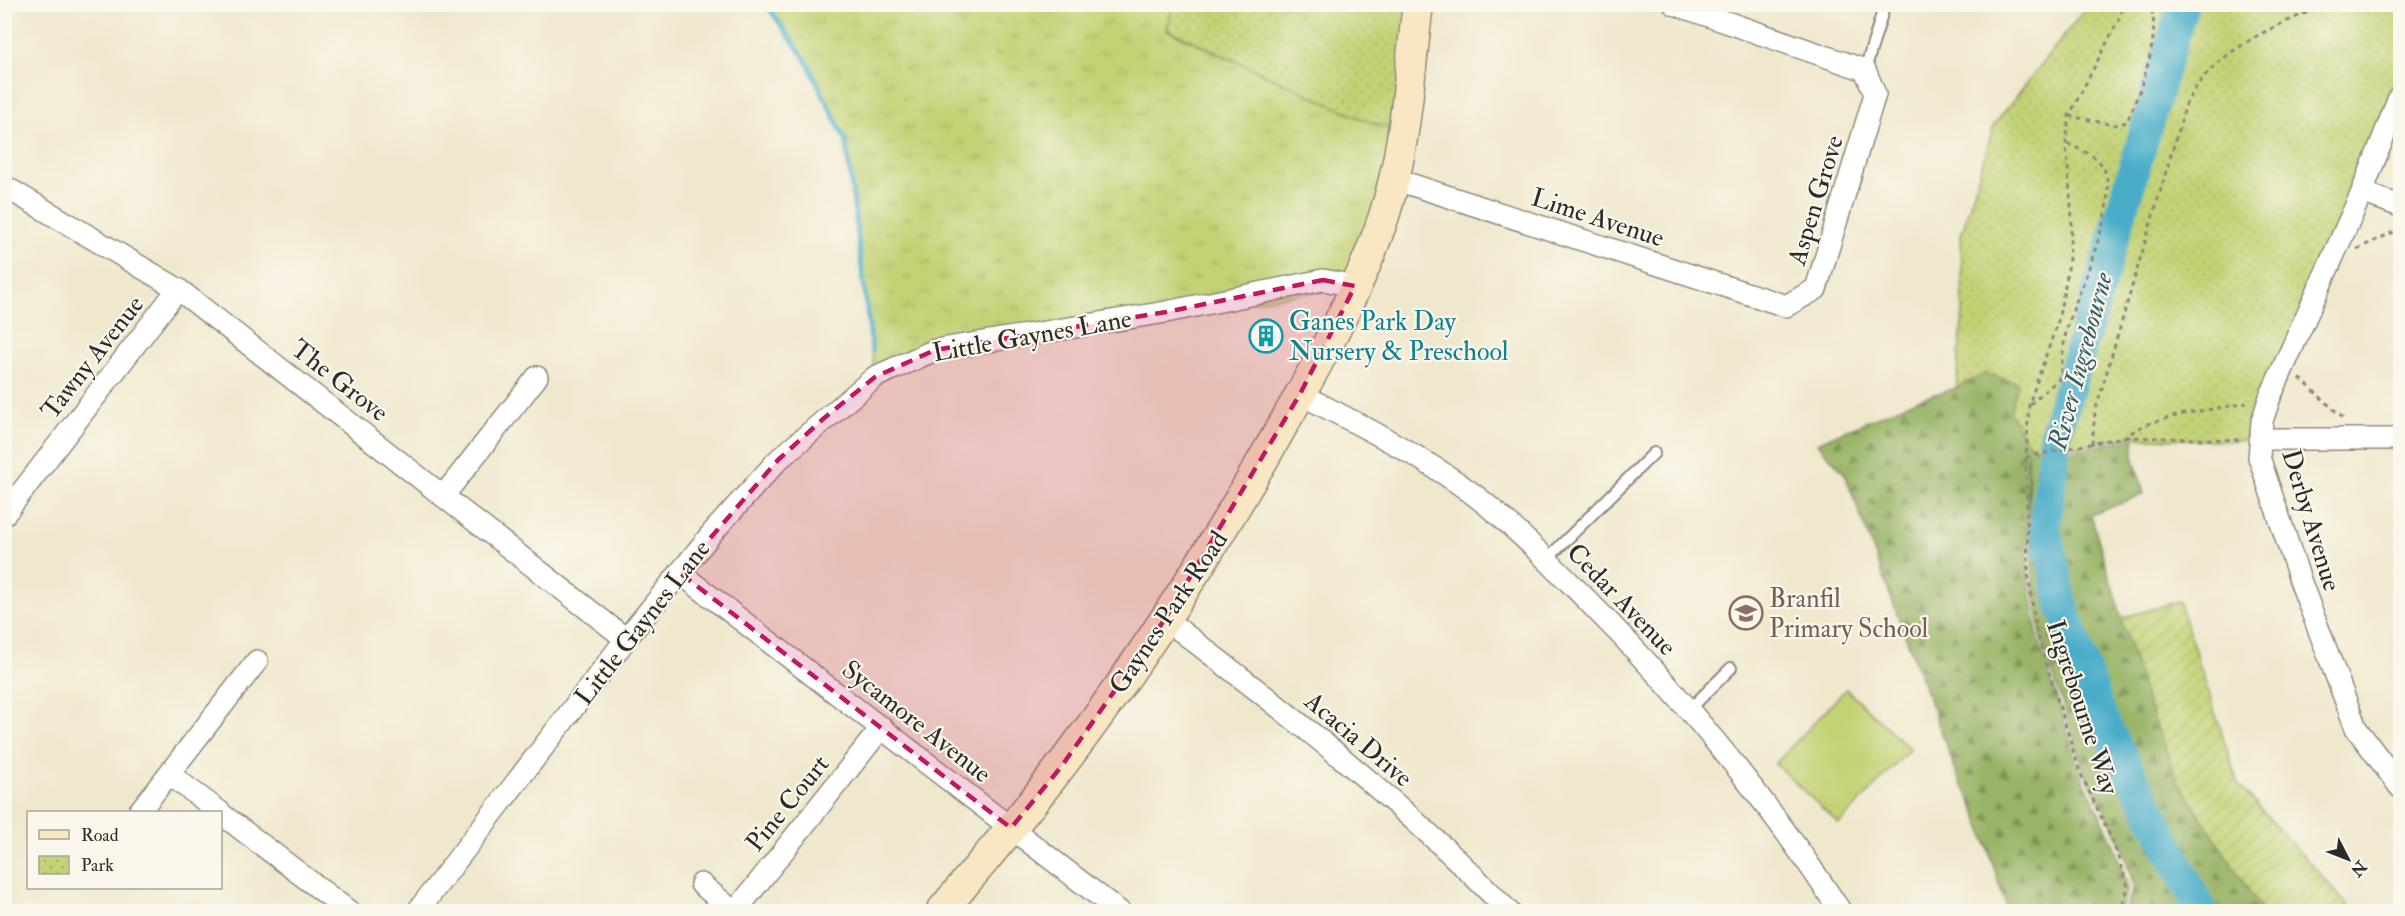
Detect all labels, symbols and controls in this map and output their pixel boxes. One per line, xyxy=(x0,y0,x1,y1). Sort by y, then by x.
street label: Aspen Grove xyxy=(1781,131,1852,270)
street label: Lime Avenue xyxy=(1527,181,1668,254)
water label: River Ingrebourne xyxy=(2041,268,2120,454)
street label: Tawny Avenue xyxy=(35,289,151,426)
street label: Little Gaynes Lane xyxy=(930,303,1134,369)
place label: Ganes Park Day Nursery & Preschool xyxy=(1289,306,1509,368)
building icon: Ganes Park Day Nursery & Preschool xyxy=(1248,318,1284,354)
street label: The Grove xyxy=(284,333,395,429)
street label: Derby Avenue xyxy=(2274,446,2348,595)
street label: Gaynes Park Road xyxy=(1103,525,1235,700)
street label: Little Gaynes Lane xyxy=(568,533,718,712)
street label: Cedar Avenue xyxy=(1560,537,1683,663)
place label: Branfil Primary School xyxy=(1769,583,1929,645)
school or university icon: Branfil Primary School xyxy=(1728,595,1764,631)
street label: Ingrebourne Way xyxy=(2039,616,2125,799)
street label: Sycamore Avenue xyxy=(835,654,997,790)
street label: Acacia Drive xyxy=(1297,685,1419,794)
street label: Pine Court xyxy=(739,749,836,858)
legend xyxy=(27,811,222,889)
text: Road xyxy=(81,824,119,847)
north arrow xyxy=(2318,829,2378,889)
text: Park xyxy=(81,854,114,877)
text: N xyxy=(2346,856,2371,881)

